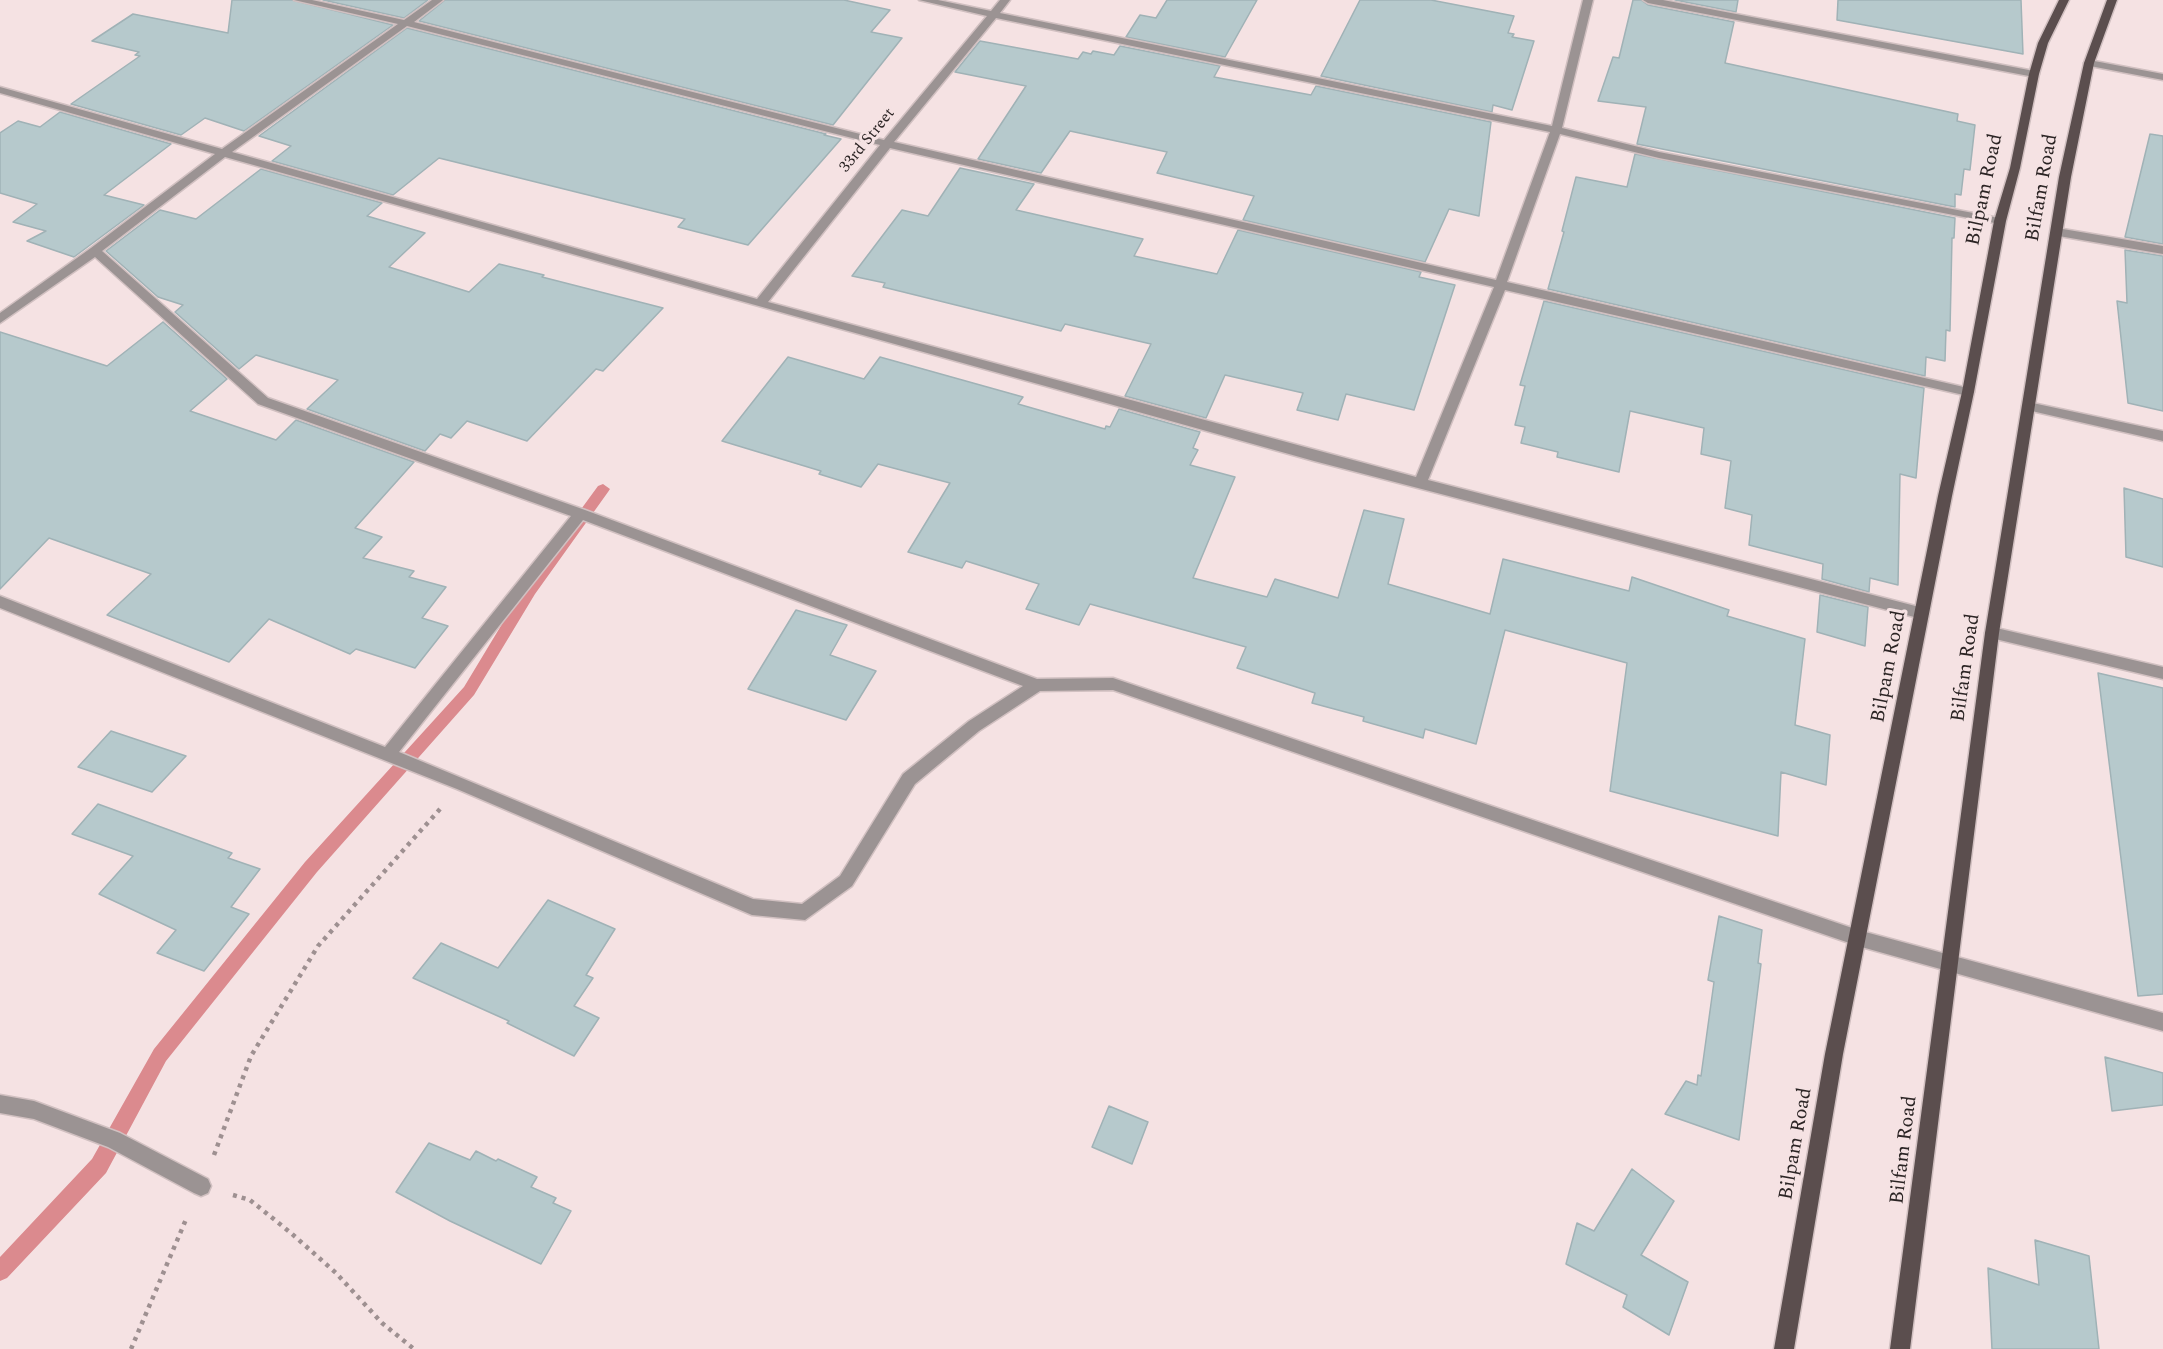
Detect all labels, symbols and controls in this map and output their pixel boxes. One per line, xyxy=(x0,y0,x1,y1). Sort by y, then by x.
street label: 33rd Street xyxy=(836,105,900,177)
street label: Bilpam Road xyxy=(1962,132,2010,248)
street label: Bilfam Road xyxy=(2022,132,2064,244)
street label: Bilpam Road xyxy=(1867,609,1913,725)
street label: Bilfam Road xyxy=(1948,612,1986,724)
street label: Bilpam Road xyxy=(1775,1086,1819,1202)
street label: Bilfam Road xyxy=(1886,1094,1924,1206)

